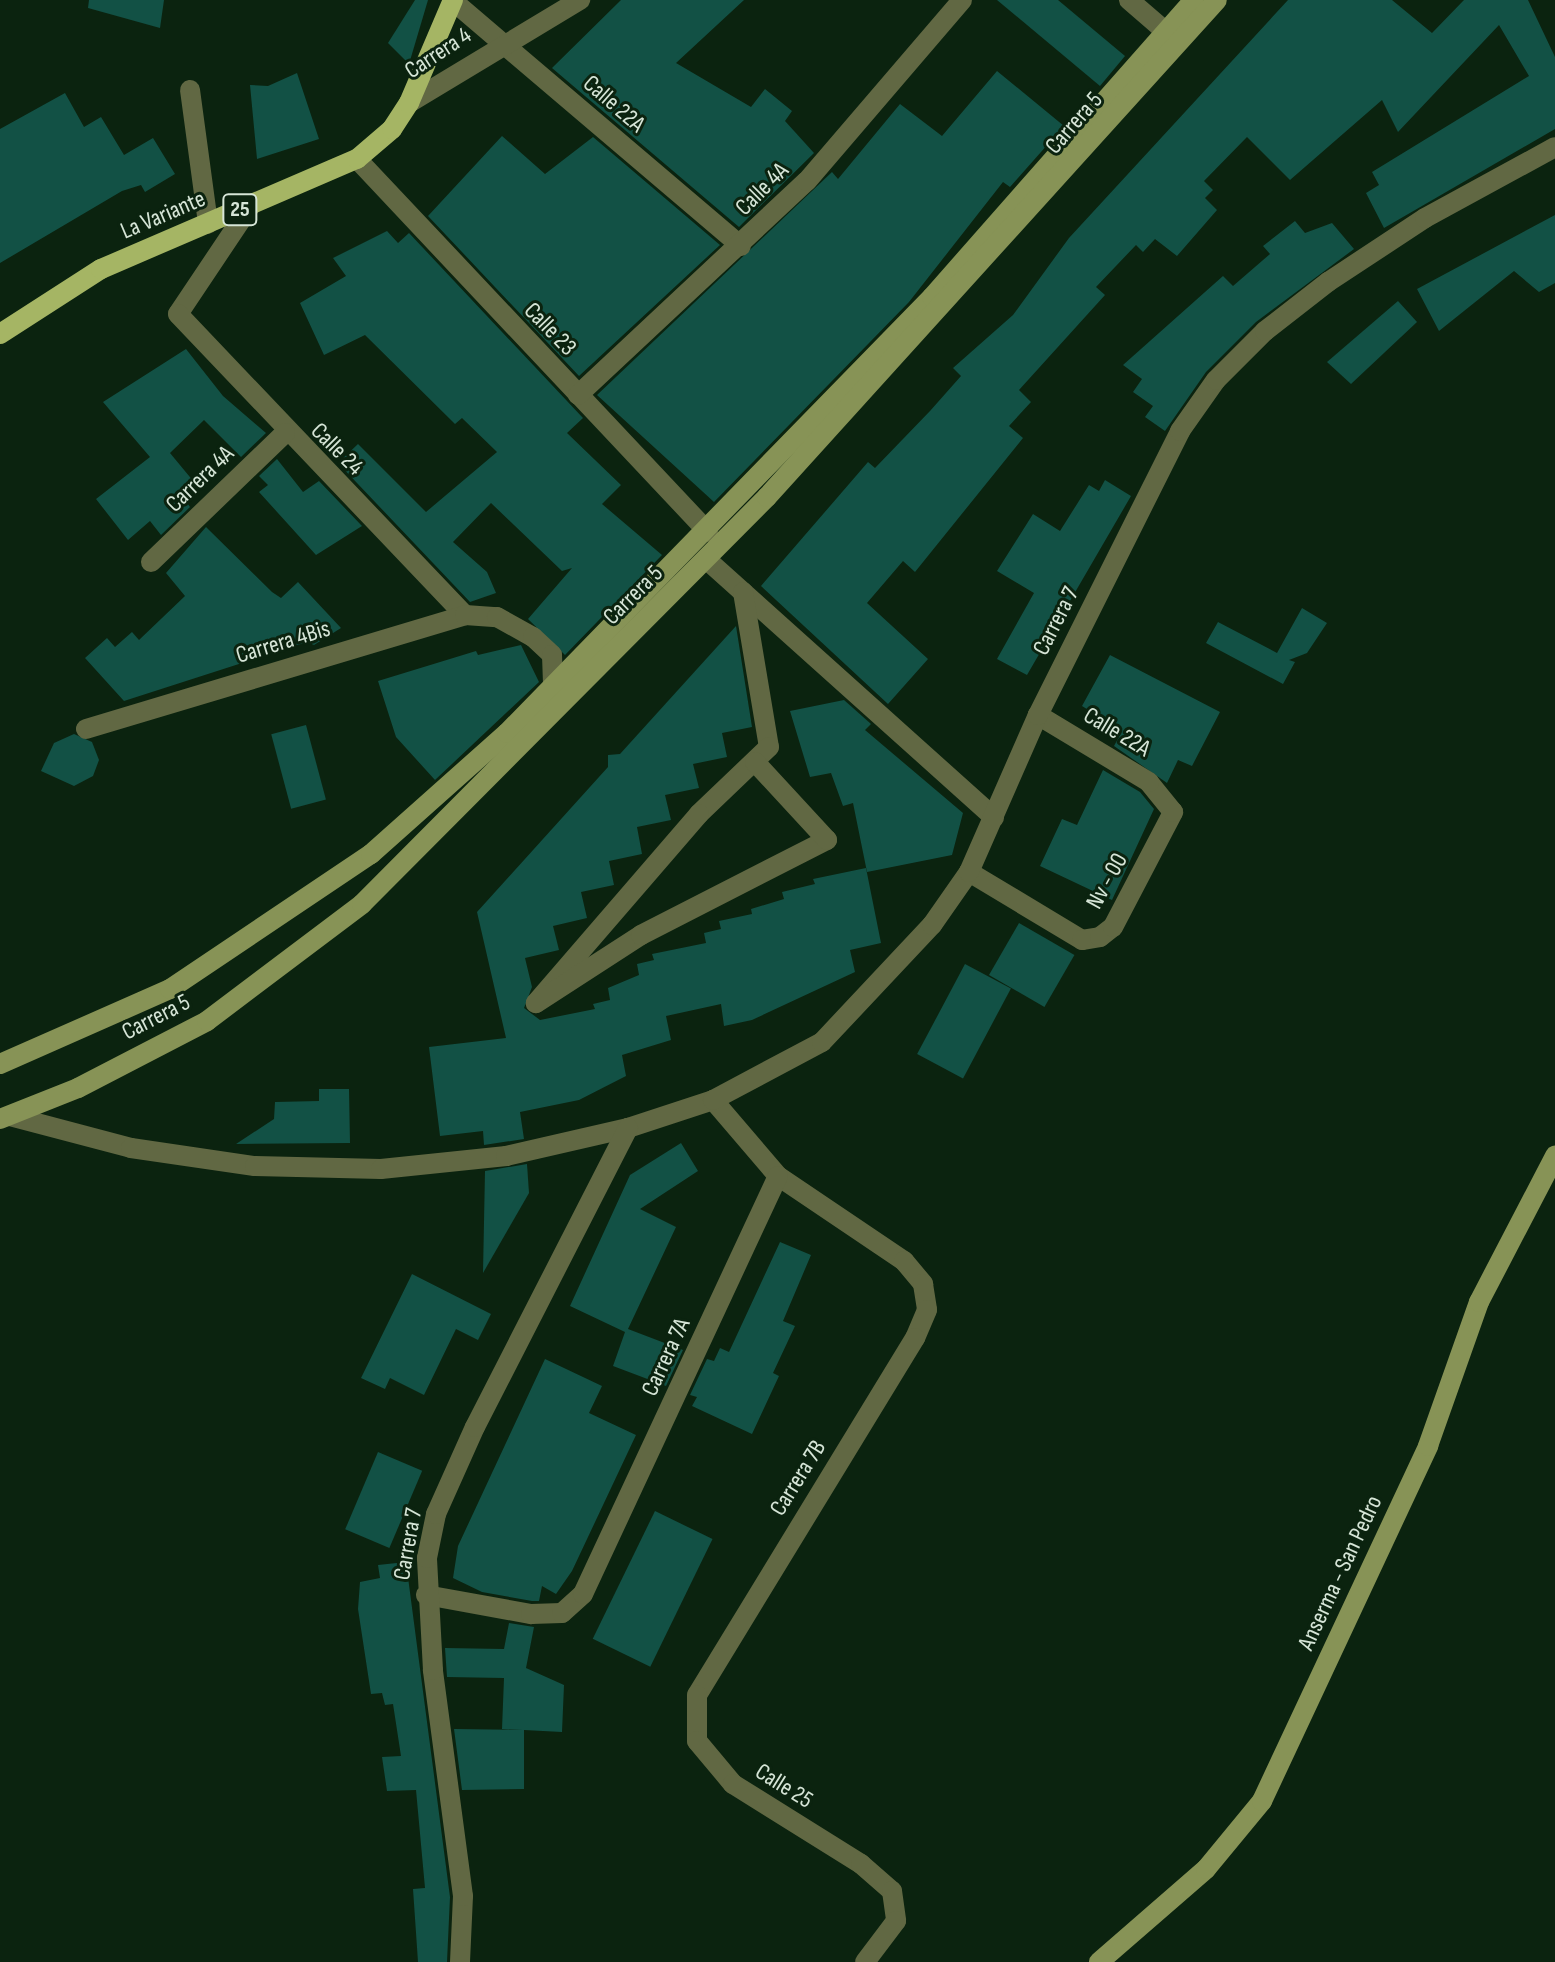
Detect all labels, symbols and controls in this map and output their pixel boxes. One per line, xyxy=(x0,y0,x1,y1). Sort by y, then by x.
street label: Carrera 4 xyxy=(400,21,476,85)
street label: Calle 22A xyxy=(577,69,651,139)
street label: Carrera 5 xyxy=(1039,86,1109,160)
street label: Calle 4A xyxy=(729,156,795,222)
street label: La Variante xyxy=(116,184,210,246)
road number: 25 xyxy=(222,192,258,228)
street label: Calle 23 xyxy=(518,296,582,362)
street label: Calle 24 xyxy=(305,417,369,481)
street label: Carrera 4A xyxy=(160,440,240,518)
street label: Carrera 5 xyxy=(597,559,669,631)
street label: Carrera 7 xyxy=(1027,582,1085,660)
street label: Carrera 4Bis xyxy=(232,614,334,670)
street label: Calle 22A xyxy=(1078,701,1156,763)
street label: Nv - 00 xyxy=(1080,848,1134,914)
street label: Carrera 5 xyxy=(117,988,195,1046)
street label: Carrera 7A xyxy=(636,1314,696,1400)
street label: Carrera 7B xyxy=(764,1435,832,1521)
street label: Anserma - San Pedro xyxy=(1292,1491,1388,1655)
street label: Carrera 7 xyxy=(388,1506,428,1582)
street label: Calle 25 xyxy=(750,1757,818,1815)

